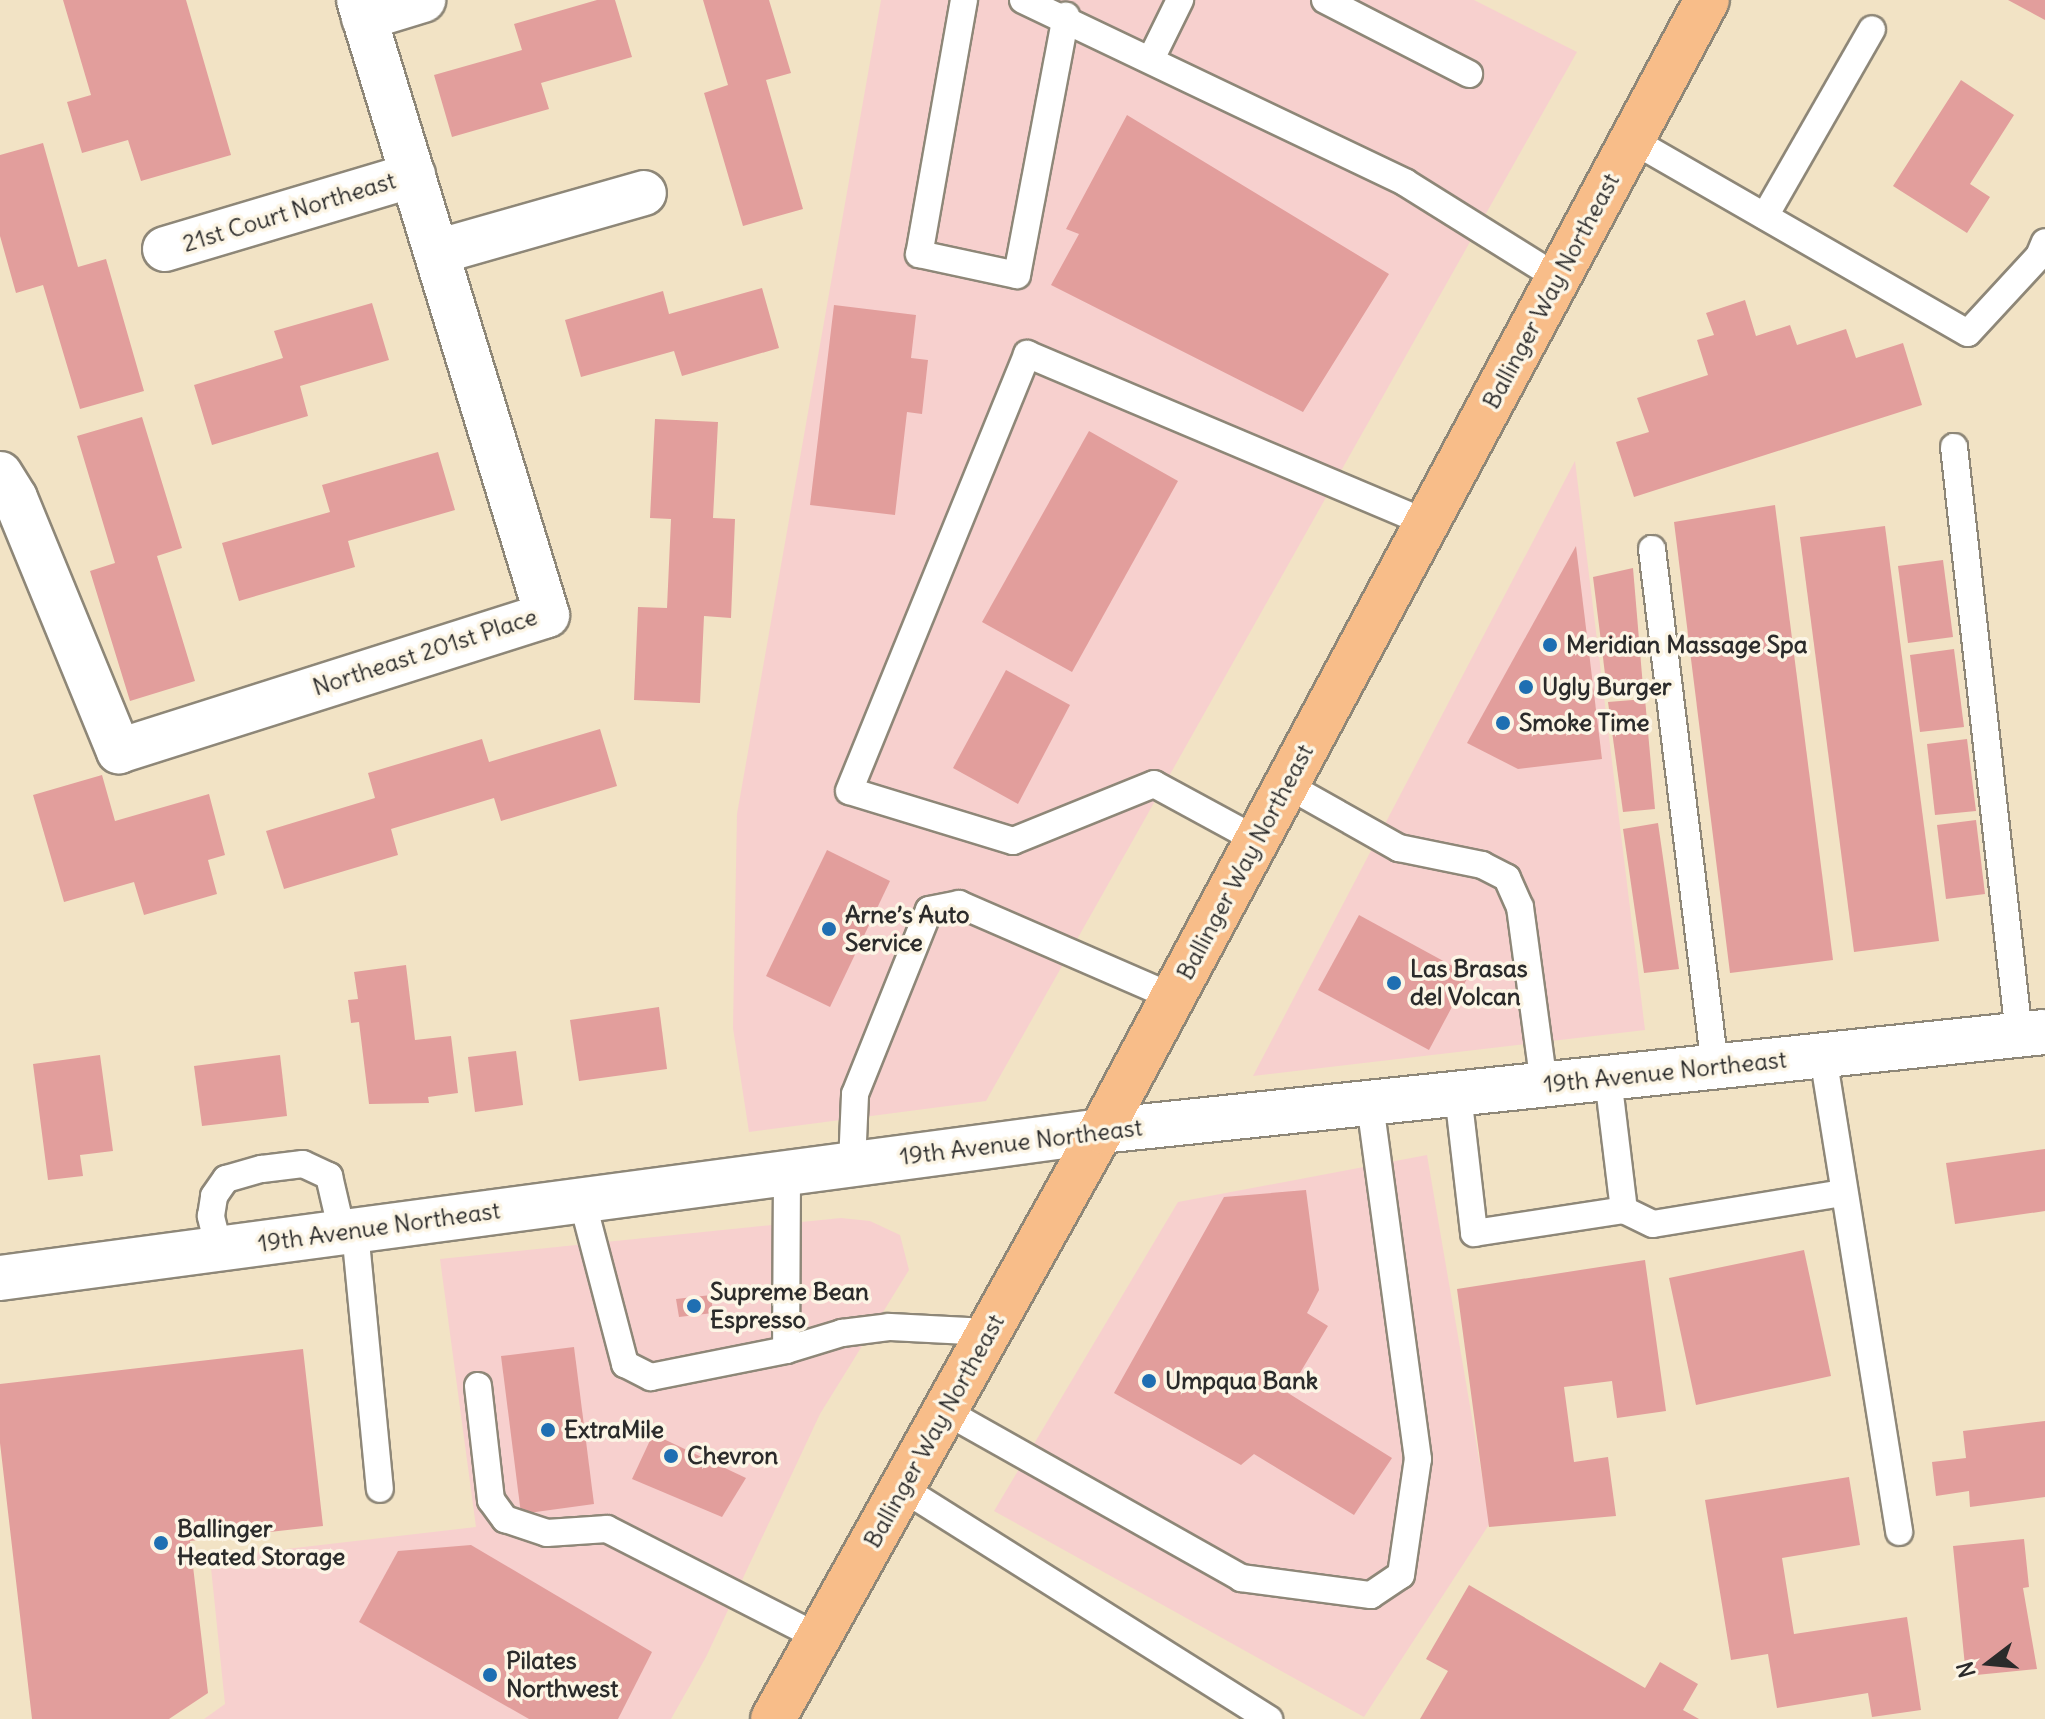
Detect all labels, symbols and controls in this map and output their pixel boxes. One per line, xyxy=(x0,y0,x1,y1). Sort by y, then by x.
street label: 21st Court Northeast xyxy=(179,166,399,258)
street label: Ballinger Way Northeast xyxy=(1477,168,1625,414)
street label: Northeast 201st Place xyxy=(309,602,541,702)
place label: Meridian Massage Spa xyxy=(1566,631,1807,659)
marker: Meridian Massage Spa xyxy=(1541,636,1559,654)
place label: Ugly Burger xyxy=(1542,673,1672,701)
marker: Ugly Burger xyxy=(1517,678,1535,696)
place label: Smoke Time xyxy=(1519,709,1649,737)
marker: Smoke Time xyxy=(1494,714,1512,732)
street label: Ballinger Way Northeast xyxy=(1171,739,1319,985)
place label: Arne’s Auto Service xyxy=(845,901,970,957)
marker: Arne’s Auto Service xyxy=(820,920,838,938)
place label: Las Brasas del Volcan xyxy=(1410,955,1528,1011)
marker: Las Brasas del Volcan xyxy=(1385,974,1403,992)
street label: 19th Avenue Northeast xyxy=(1542,1045,1788,1099)
street label: 19th Avenue Northeast xyxy=(898,1113,1144,1171)
street label: 19th Avenue Northeast xyxy=(256,1196,502,1258)
place label: Supreme Bean Espresso xyxy=(710,1278,869,1334)
marker: Supreme Bean Espresso xyxy=(685,1297,703,1315)
street label: Ballinger Way Northeast xyxy=(858,1309,1010,1553)
place label: Umpqua Bank xyxy=(1165,1367,1318,1395)
marker: Umpqua Bank xyxy=(1140,1372,1158,1390)
place label: ExtraMile xyxy=(564,1416,664,1444)
marker: ExtraMile xyxy=(539,1421,557,1439)
place label: Chevron xyxy=(687,1442,778,1470)
marker: Chevron xyxy=(662,1447,680,1465)
place label: Ballinger Heated Storage xyxy=(177,1515,345,1571)
marker: Ballinger Heated Storage xyxy=(152,1534,170,1552)
north arrow xyxy=(1949,1623,2029,1703)
place label: Pilates Northwest xyxy=(506,1647,618,1703)
text: N xyxy=(1950,1658,1981,1681)
marker: Pilates Northwest xyxy=(481,1666,499,1684)

